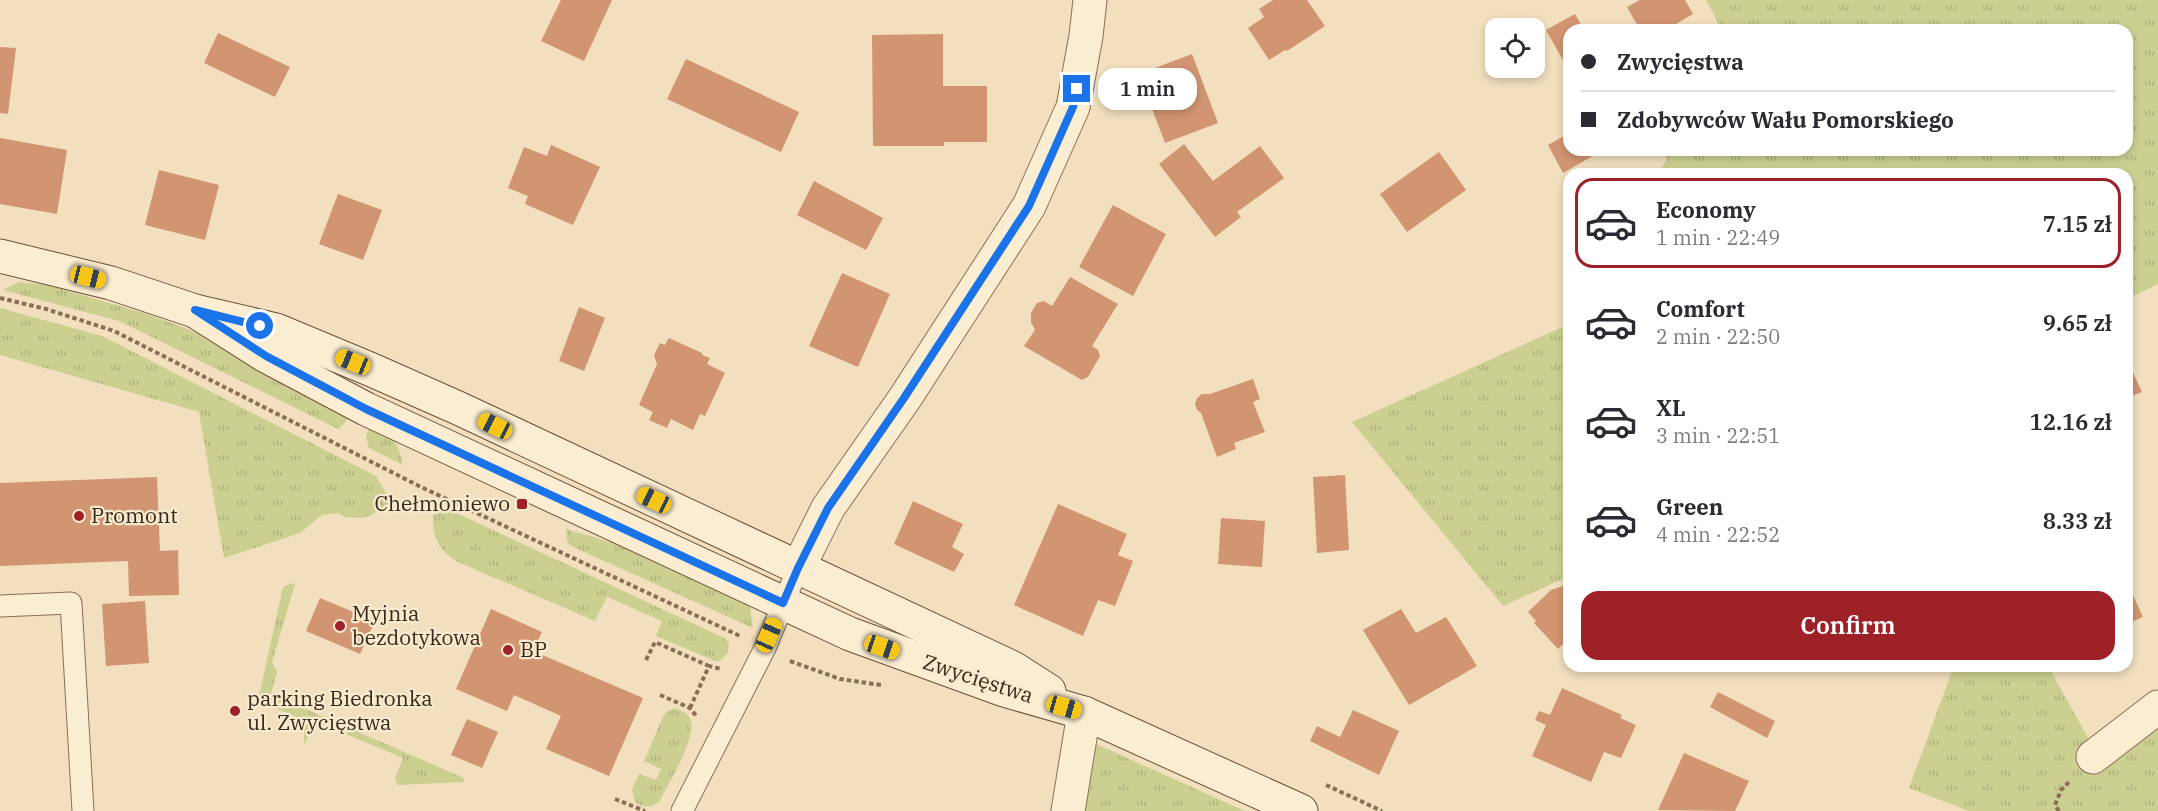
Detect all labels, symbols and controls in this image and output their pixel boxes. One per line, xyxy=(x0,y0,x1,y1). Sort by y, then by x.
map controls xyxy=(1485,18,1545,78)
button: locate xyxy=(1485,18,1545,78)
text: Zwycięstwa xyxy=(1617,47,1744,76)
callout: 1 min xyxy=(1098,68,1197,110)
route end xyxy=(1063,75,1090,102)
text: 1 min xyxy=(1120,75,1175,102)
text: Zdobywców Wału Pomorskiego xyxy=(1617,105,1954,134)
text: Economy xyxy=(1656,195,1756,224)
icon: car xyxy=(1584,196,1638,250)
text: 7.15 zł xyxy=(2043,209,2112,238)
text: 1 min · 22:49 xyxy=(1656,224,1780,251)
car xyxy=(68,264,108,290)
text: Comfort xyxy=(1656,294,1745,323)
icon: car xyxy=(1584,295,1638,349)
text: 9.65 zł xyxy=(2043,308,2112,337)
route start xyxy=(246,312,273,339)
text: 2 min · 22:50 xyxy=(1656,323,1780,350)
car xyxy=(333,347,373,377)
text: XL xyxy=(1656,393,1686,422)
icon: car xyxy=(1584,394,1638,448)
text: 12.16 zł xyxy=(2030,407,2112,436)
car xyxy=(475,410,515,442)
text: 3 min · 22:51 xyxy=(1656,422,1780,449)
car xyxy=(634,484,674,516)
place label: Chełmoniewo xyxy=(374,489,510,517)
text: Green xyxy=(1656,492,1723,521)
icon: car xyxy=(1584,493,1638,547)
marker: Chełmoniewo xyxy=(515,497,529,511)
place label: Promont xyxy=(91,501,178,529)
text: 8.33 zł xyxy=(2043,506,2112,535)
marker: Promont xyxy=(72,509,86,523)
text: 4 min · 22:52 xyxy=(1656,521,1780,548)
button: Confirm xyxy=(1581,591,2115,660)
place label: Myjnia bezdotykowa xyxy=(352,599,481,651)
car xyxy=(753,615,785,655)
marker: Myjnia bezdotykowa xyxy=(333,619,347,633)
car xyxy=(862,633,902,661)
place label: BP xyxy=(520,635,547,663)
marker: BP xyxy=(501,643,515,657)
street label: Zwycięstwa xyxy=(920,647,1037,709)
place label: parking Biedronka ul. Zwycięstwa xyxy=(247,684,433,736)
car xyxy=(1044,693,1084,721)
marker: parking Biedronka ul. Zwycięstwa xyxy=(228,704,242,718)

